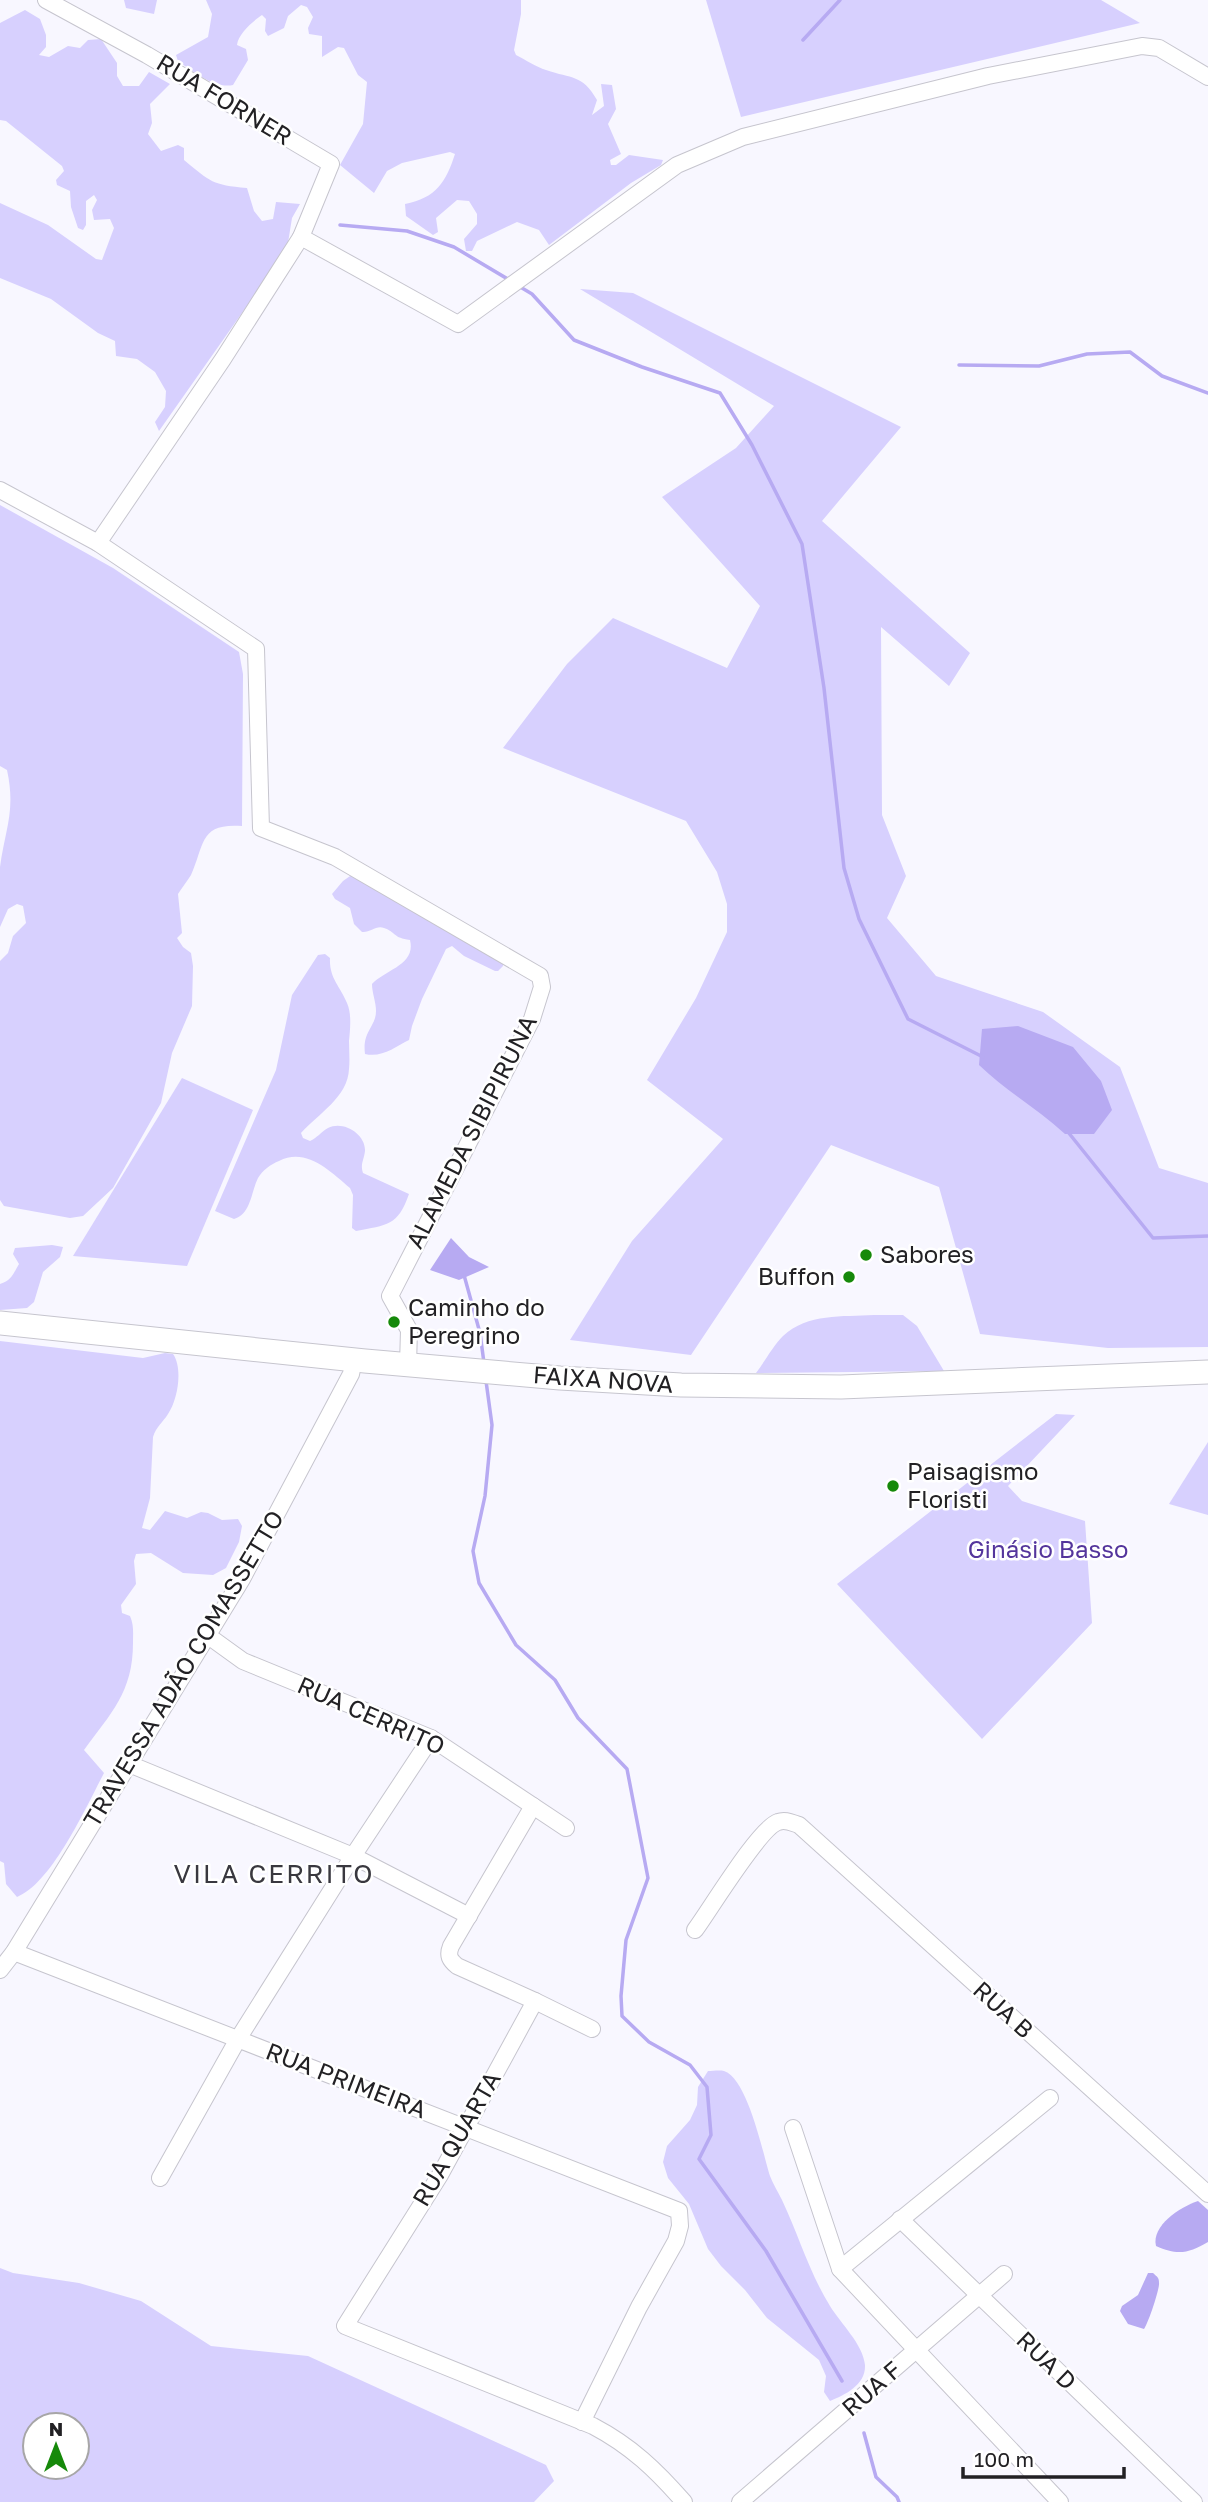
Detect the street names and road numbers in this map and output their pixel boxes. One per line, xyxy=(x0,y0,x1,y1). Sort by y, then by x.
street label: RUA FORNER xyxy=(152,47,298,150)
street label: ALAMEDA SIBIPIRUNA xyxy=(399,1010,542,1253)
street label: FAIXA NOVA xyxy=(532,1359,674,1398)
street label: TRAVESSA ADÃO COMASSETTO xyxy=(76,1505,289,1832)
street label: RUA CERRITO xyxy=(293,1669,450,1760)
street label: RUA B xyxy=(968,1974,1040,2043)
street label: RUA PRIMEIRA xyxy=(262,2036,431,2124)
street label: RUA QUARTA xyxy=(405,2066,506,2211)
street label: RUA D xyxy=(1011,2325,1083,2395)
street label: RUA F xyxy=(835,2354,907,2422)

